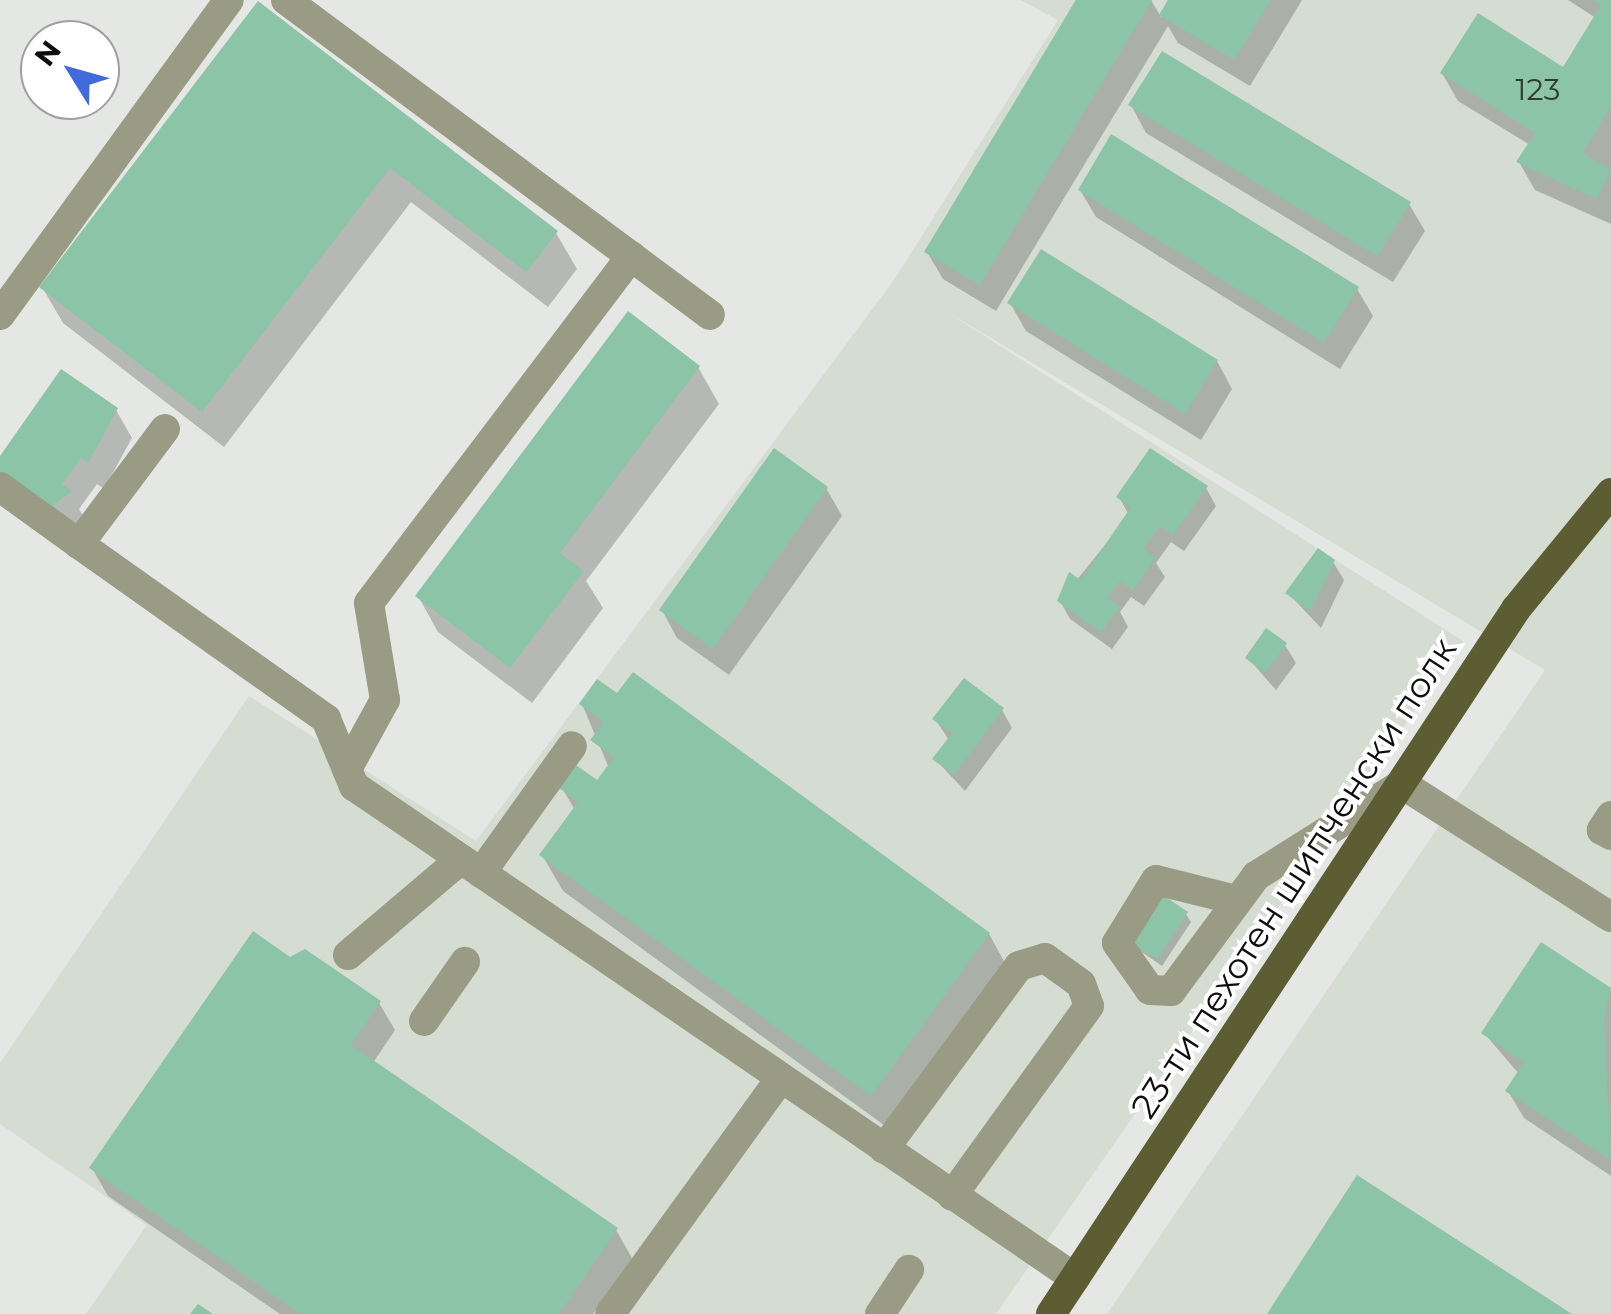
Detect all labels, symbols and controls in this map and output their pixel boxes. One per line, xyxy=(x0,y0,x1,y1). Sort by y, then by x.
north arrow xyxy=(20,20,120,120)
text: N xyxy=(27,34,68,72)
house number: 123 xyxy=(1516,72,1560,108)
street label: 23-ти пехотен шипченски полк xyxy=(1123,630,1465,1126)

